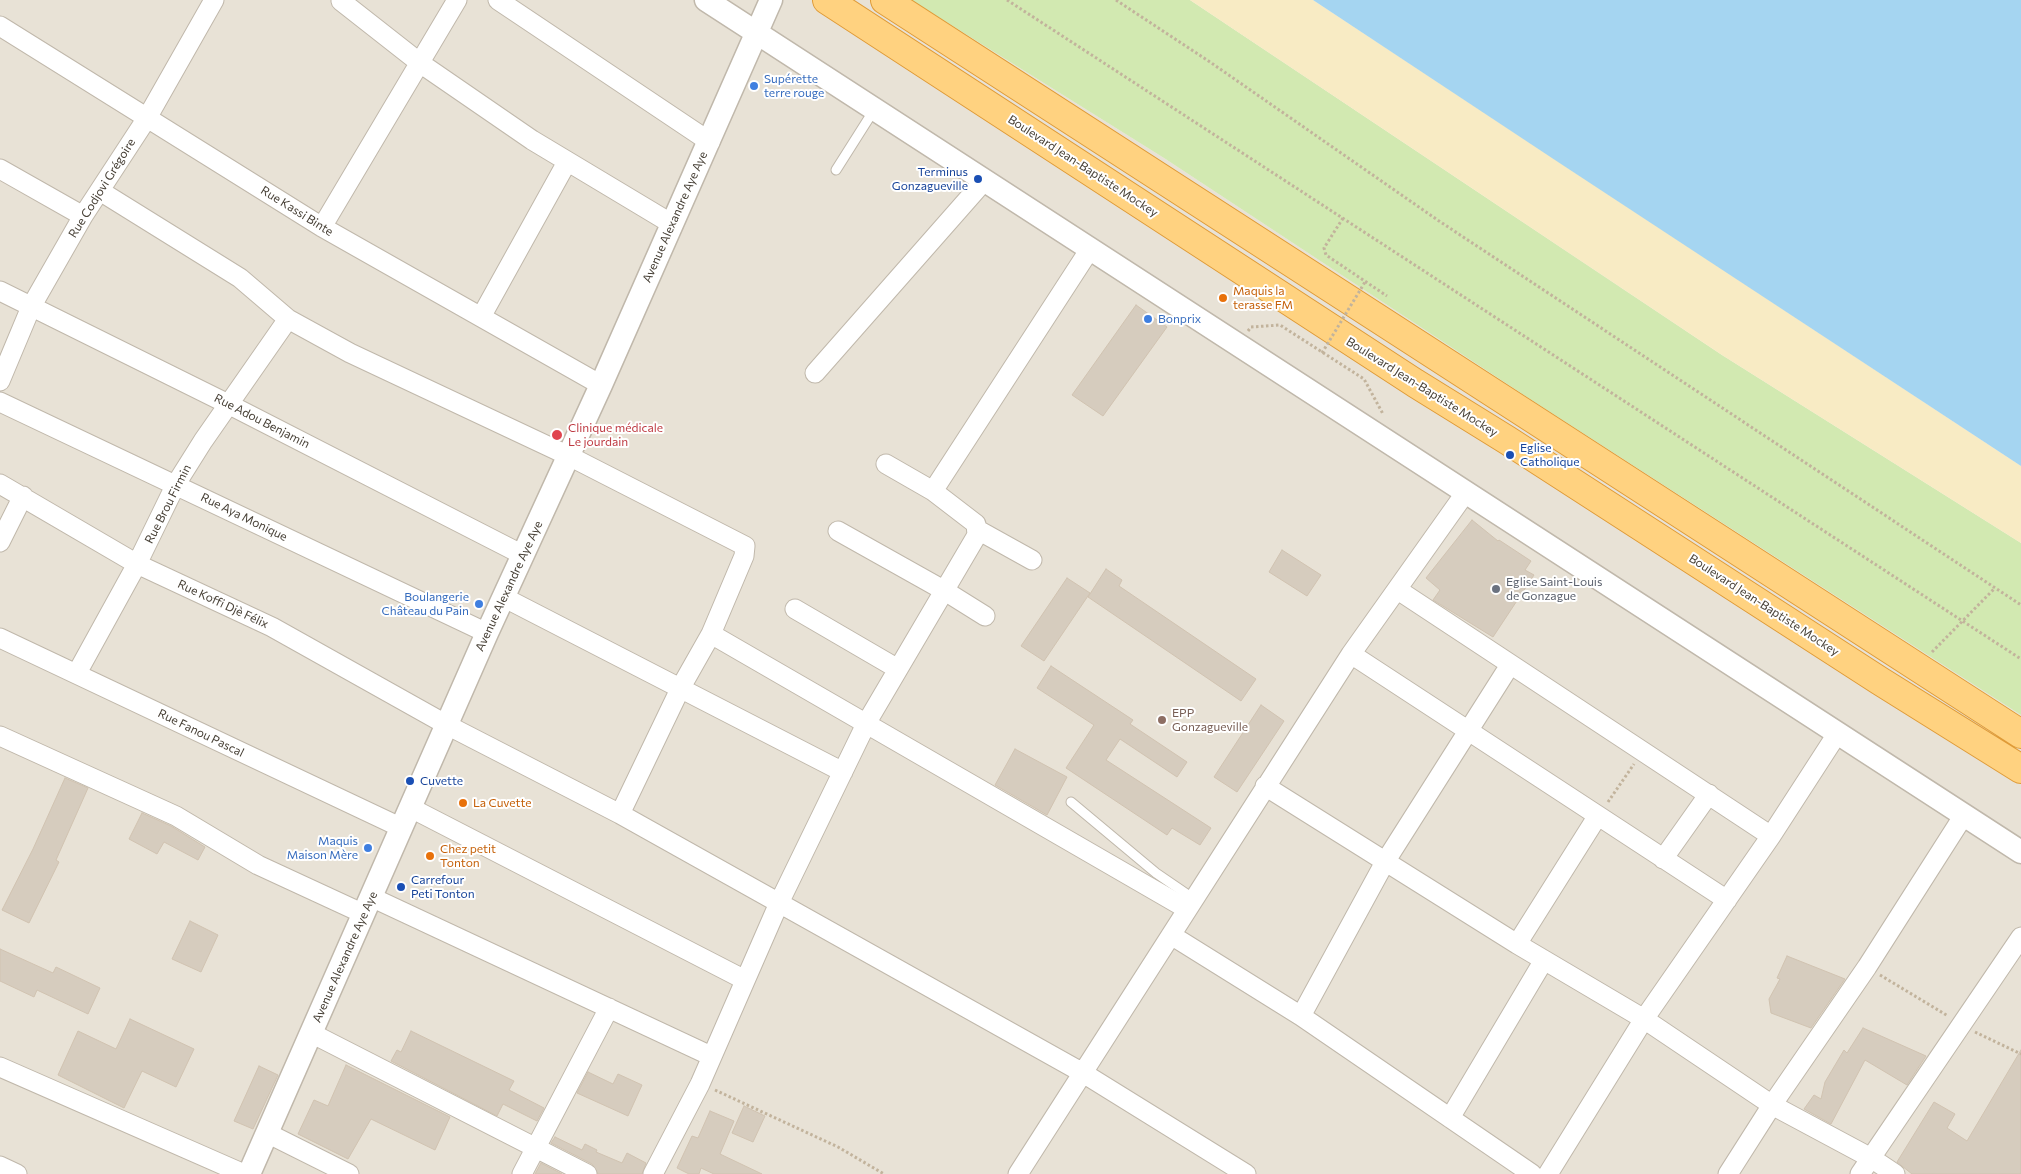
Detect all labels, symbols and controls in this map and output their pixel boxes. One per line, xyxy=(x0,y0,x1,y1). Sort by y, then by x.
place label: Supérette terre rouge xyxy=(764,72,824,100)
marker: Supérette terre rouge xyxy=(748,80,760,92)
street label: Boulevard Jean-Baptiste Mockey xyxy=(1005,112,1161,220)
street label: Rue Codjovi Grégoire xyxy=(66,136,138,240)
street label: Avenue Alexandre Aye Aye xyxy=(639,149,711,285)
place label: Terminus Gonzagueville xyxy=(892,165,968,193)
marker: Terminus Gonzagueville xyxy=(972,173,984,185)
street label: Rue Kassi Binte xyxy=(258,183,336,239)
place label: Maquis la terasse FM xyxy=(1233,284,1293,312)
marker: Maquis la terasse FM xyxy=(1217,292,1229,304)
place label: Bonprix xyxy=(1158,312,1201,326)
marker: Bonprix xyxy=(1142,313,1154,325)
street label: Boulevard Jean-Baptiste Mockey xyxy=(1344,334,1500,440)
street label: Rue Adou Benjamin xyxy=(212,391,312,451)
place label: Clinique médicale Le jourdain xyxy=(568,421,663,449)
marker: Clinique médicale Le jourdain xyxy=(550,428,564,442)
place label: Eglise Catholique xyxy=(1520,441,1580,469)
marker: Eglise Catholique xyxy=(1504,449,1516,461)
street label: Rue Brou Firmin xyxy=(142,462,194,546)
street label: Rue Aya Monique xyxy=(198,490,290,544)
street label: Avenue Alexandre Aye Aye xyxy=(472,519,546,653)
street label: Boulevard Jean-Baptiste Mockey xyxy=(1686,551,1842,659)
place label: Eglise Saint-Louis de Gonzague xyxy=(1506,575,1602,603)
street label: Rue Koffi Djè Félix xyxy=(175,577,271,631)
marker: Eglise Saint-Louis de Gonzague xyxy=(1490,583,1502,595)
place label: Boulangerie Château du Pain xyxy=(382,590,469,618)
marker: Boulangerie Château du Pain xyxy=(473,598,485,610)
street label: Rue Fanou Pascal xyxy=(156,706,246,760)
place label: EPP Gonzagueville xyxy=(1172,706,1248,734)
marker: EPP Gonzagueville xyxy=(1156,714,1168,726)
place label: Cuvette xyxy=(420,774,463,788)
marker: Cuvette xyxy=(404,775,416,787)
place label: La Cuvette xyxy=(473,796,532,810)
marker: La Cuvette xyxy=(457,797,469,809)
place label: Maquis Maison Mère xyxy=(287,834,358,862)
marker: Maquis Maison Mère xyxy=(362,842,374,854)
place label: Chez petit Tonton xyxy=(440,842,496,870)
marker: Chez petit Tonton xyxy=(424,850,436,862)
place label: Carrefour Peti Tonton xyxy=(411,873,475,901)
marker: Carrefour Peti Tonton xyxy=(395,881,407,893)
street label: Avenue Alexandre Aye Aye xyxy=(309,889,381,1025)

